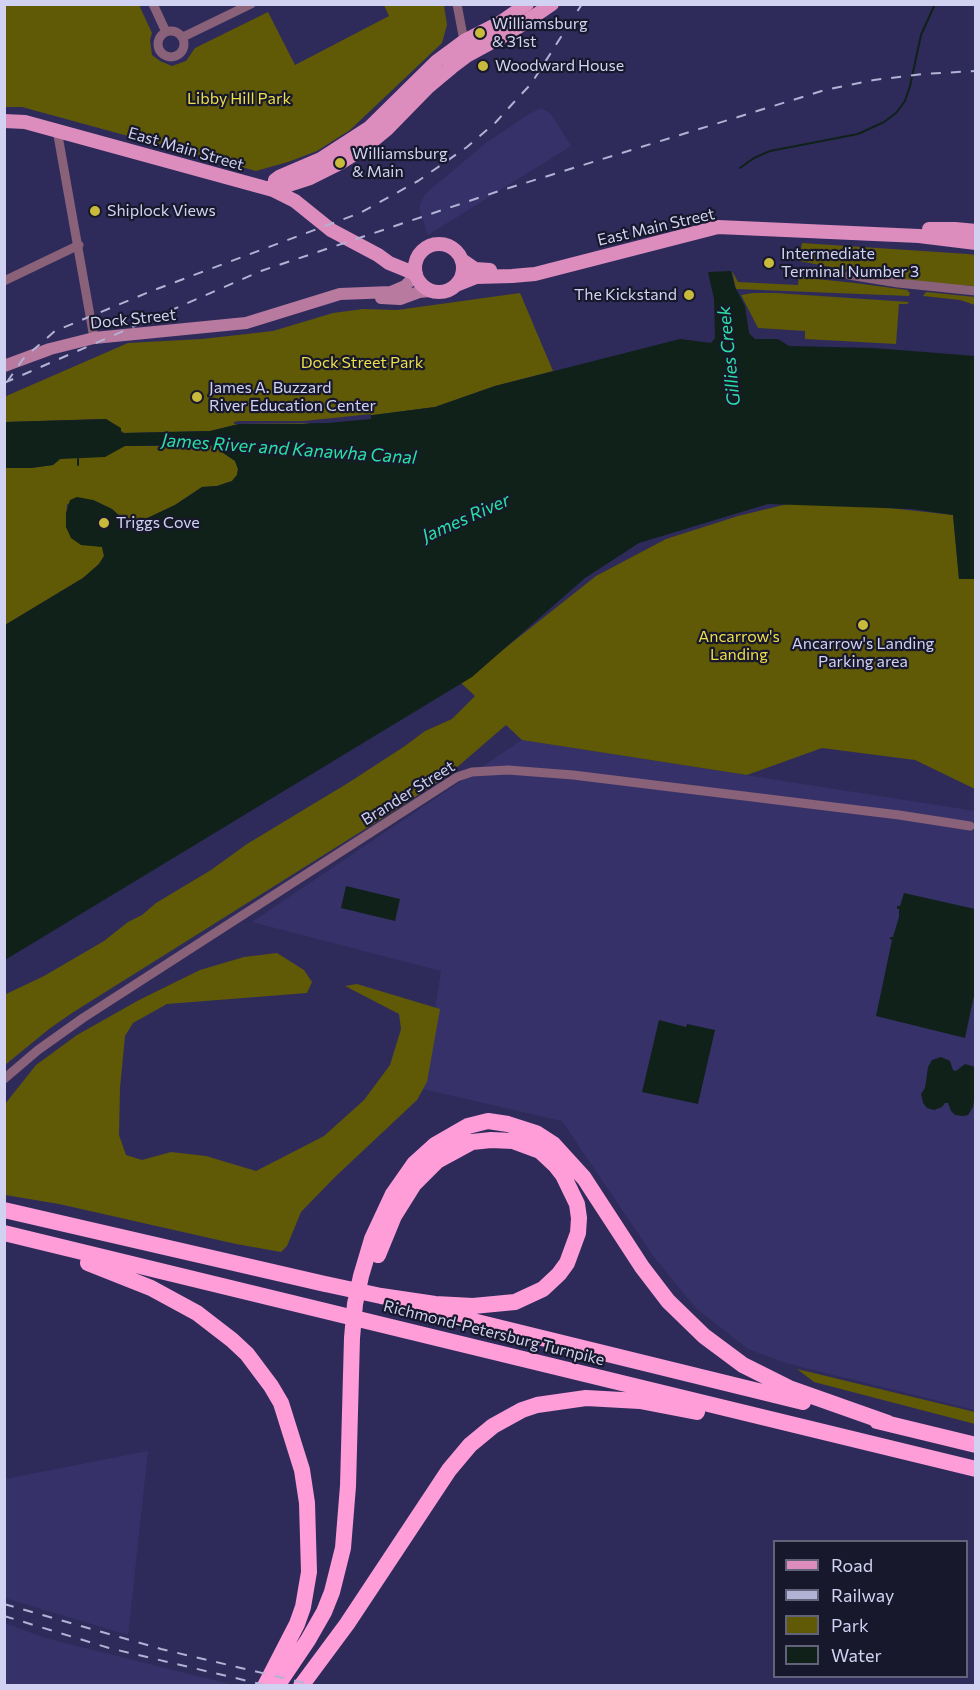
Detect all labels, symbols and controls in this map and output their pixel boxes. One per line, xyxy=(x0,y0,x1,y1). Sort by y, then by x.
place label: Williamsburg & 31st xyxy=(492,14,588,52)
marker: Williamsburg & 31st xyxy=(473,26,487,40)
place label: Woodward House xyxy=(495,56,624,76)
marker: Woodward House xyxy=(476,59,490,73)
park label: Libby Hill Park xyxy=(187,89,291,109)
street label: East Main Street xyxy=(126,123,246,175)
place label: Williamsburg & Main xyxy=(352,144,448,182)
marker: Williamsburg & Main xyxy=(333,156,347,170)
place label: Shiplock Views xyxy=(107,201,216,221)
marker: Shiplock Views xyxy=(88,204,102,218)
street label: East Main Street xyxy=(595,204,717,250)
place label: Intermediate Terminal Number 3 xyxy=(781,244,919,282)
marker: Intermediate Terminal Number 3 xyxy=(762,256,776,270)
place label: The Kickstand xyxy=(574,285,677,305)
marker: The Kickstand xyxy=(682,288,696,302)
street label: Dock Street xyxy=(89,305,177,333)
water label: Gillies Creek xyxy=(713,305,745,407)
park label: Dock Street Park xyxy=(301,353,423,373)
place label: James A. Buzzard River Education Center xyxy=(209,378,376,416)
marker: James A. Buzzard River Education Center xyxy=(190,390,204,404)
water label: James River and Kanawha Canal xyxy=(161,429,417,469)
water label: James River xyxy=(419,489,513,547)
place label: Triggs Cove xyxy=(116,513,200,533)
marker: Triggs Cove xyxy=(97,516,111,530)
marker: Ancarrow's Landing Parking area xyxy=(856,618,870,632)
park label: Ancarrow's Landing xyxy=(698,627,780,665)
place label: Ancarrow's Landing Parking area xyxy=(792,634,934,672)
street label: Brander Street xyxy=(358,757,458,829)
street label: Richmond-Petersburg Turnpike xyxy=(381,1296,607,1370)
legend xyxy=(773,1540,968,1678)
text: Road xyxy=(831,1554,873,1576)
text: Railway xyxy=(831,1584,894,1606)
text: Park xyxy=(831,1614,869,1636)
text: Water xyxy=(831,1644,882,1666)

